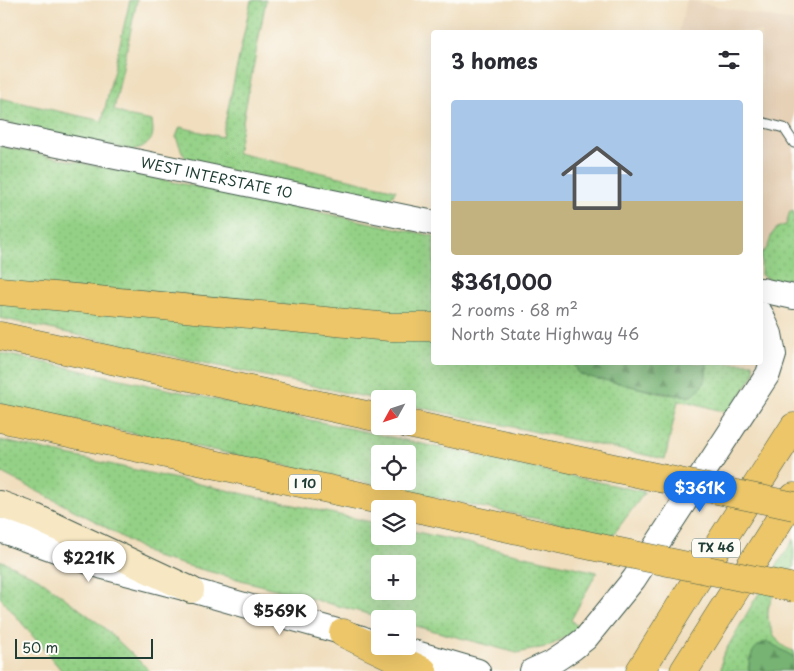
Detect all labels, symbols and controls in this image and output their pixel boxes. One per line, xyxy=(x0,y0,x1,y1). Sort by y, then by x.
text: 3 homes xyxy=(451,44,538,76)
icon: filters xyxy=(715,46,743,74)
icon: home xyxy=(552,133,642,223)
street label: WEST INTERSTATE 10 xyxy=(139,151,294,203)
text: $361,000 xyxy=(451,265,552,297)
text: 2 rooms · 68 m² xyxy=(451,297,578,321)
text: North State Highway 46 xyxy=(451,321,639,345)
north arrow xyxy=(371,390,416,435)
map controls xyxy=(371,390,416,655)
button: locate xyxy=(371,445,416,490)
pin: $361K xyxy=(665,470,735,513)
road number: I 10 xyxy=(289,474,321,494)
text: $361K xyxy=(675,475,725,499)
button: layers xyxy=(371,500,416,545)
road number: TX 46 xyxy=(692,538,740,558)
pin: $221K xyxy=(54,540,124,583)
text: $221K xyxy=(63,545,115,569)
button: + xyxy=(371,555,416,600)
pin: $569K xyxy=(245,594,315,636)
text: $569K xyxy=(253,598,307,622)
button: − xyxy=(371,610,416,655)
scale bar xyxy=(15,636,152,659)
text: 50 m xyxy=(22,637,58,658)

